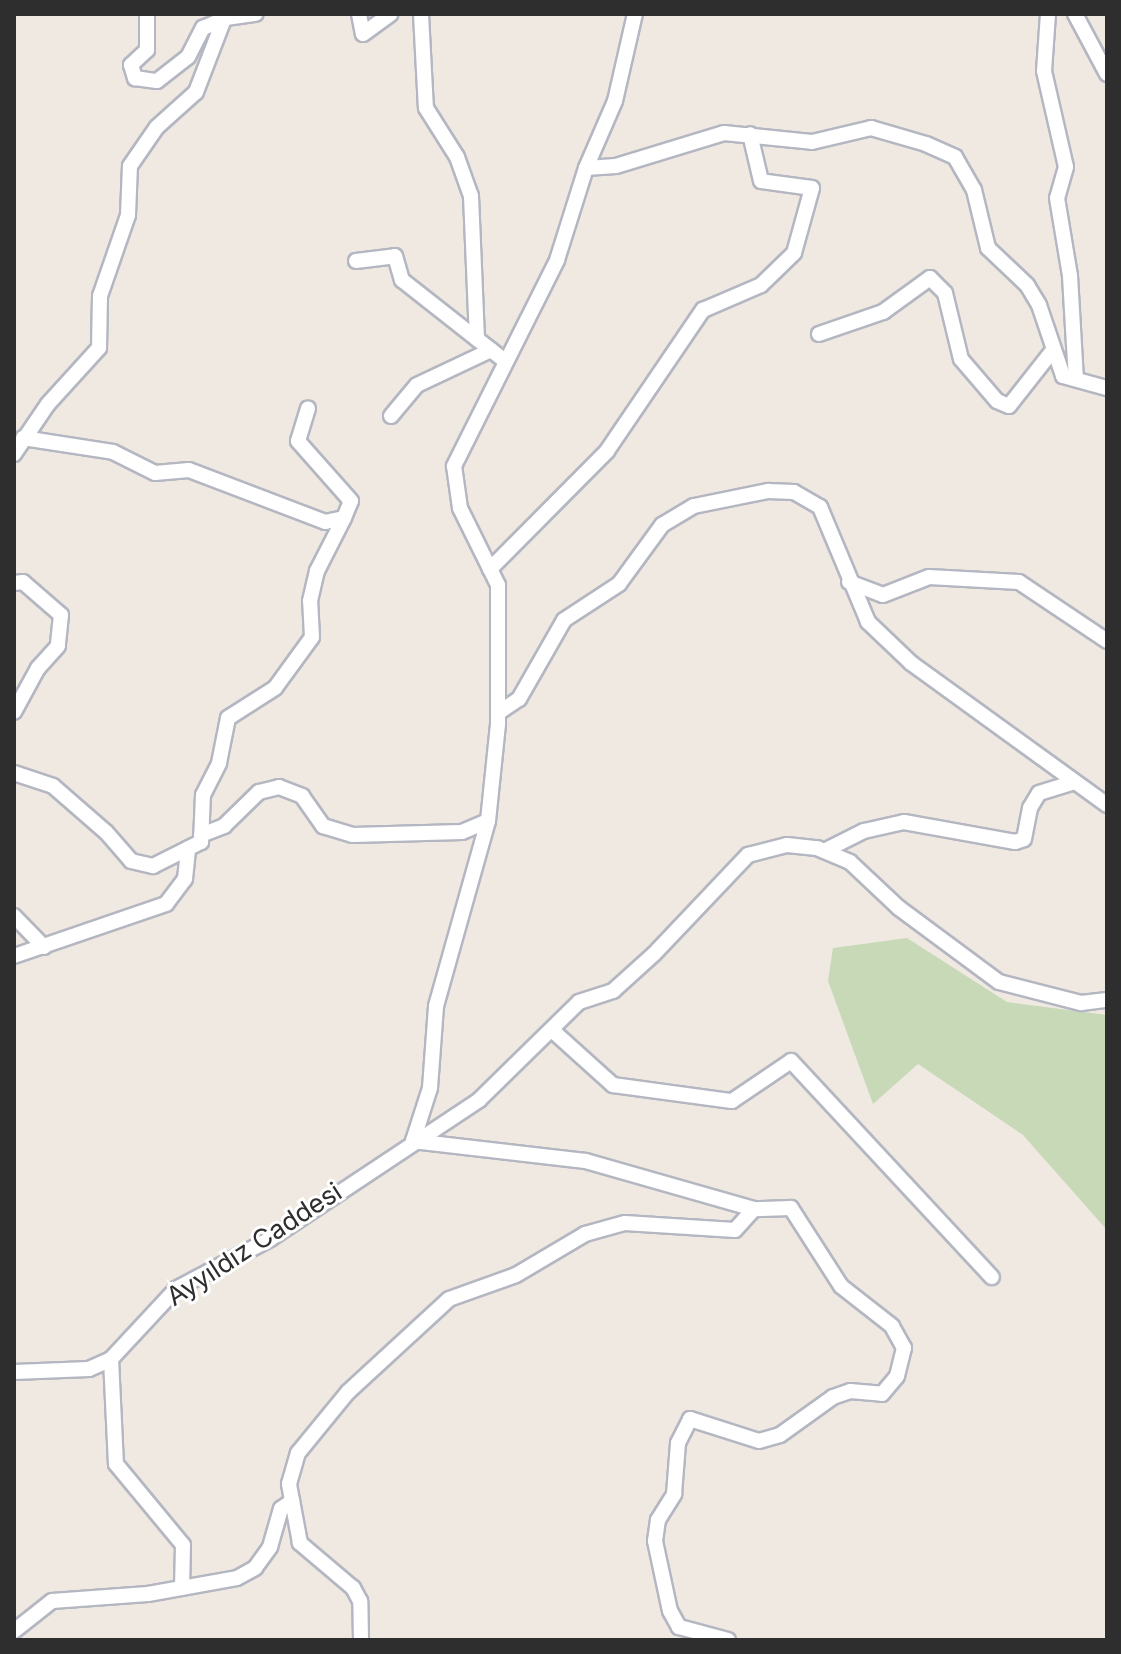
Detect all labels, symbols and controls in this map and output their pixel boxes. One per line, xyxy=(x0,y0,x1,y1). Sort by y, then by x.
street label: Ayyıldız Caddesi xyxy=(161,1176,347,1312)

